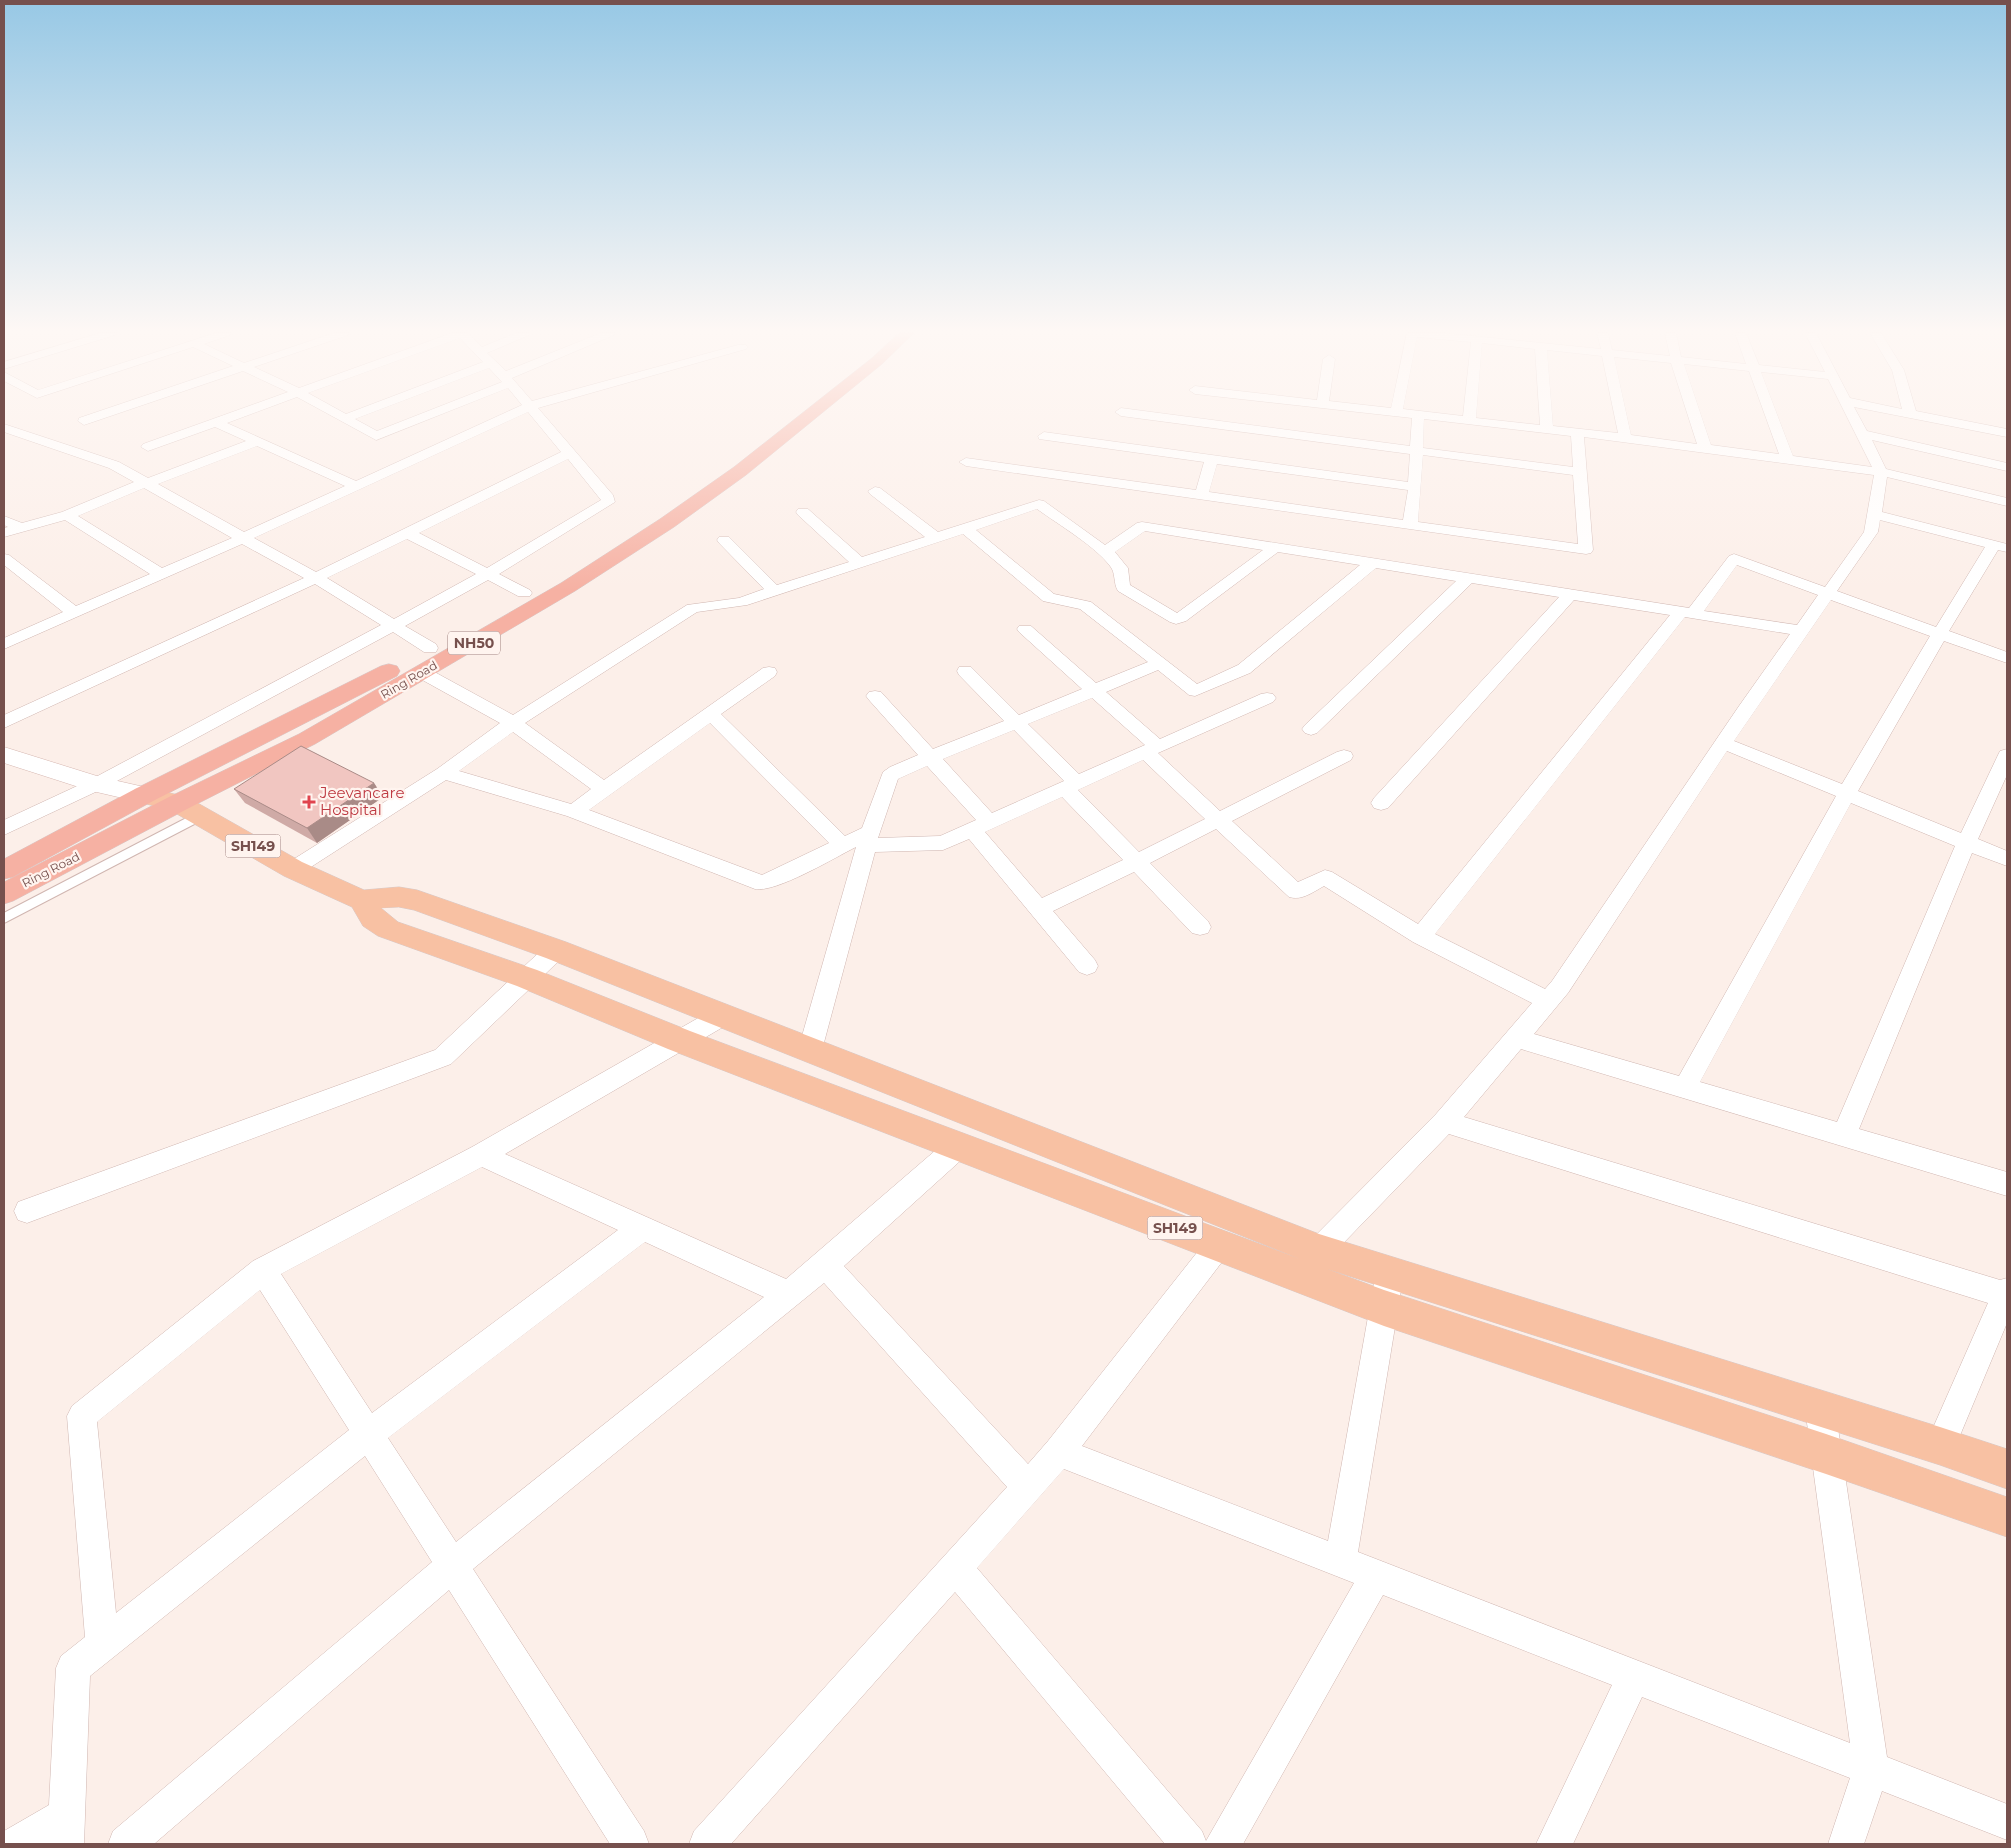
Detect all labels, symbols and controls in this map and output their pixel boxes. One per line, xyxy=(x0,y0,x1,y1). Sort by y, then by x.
road number: NH50 xyxy=(448,632,500,654)
street label: Ring Road xyxy=(378,657,440,702)
place label: Jeevancare Hospital xyxy=(319,783,405,819)
marker: Jeevancare Hospital xyxy=(302,795,316,809)
road number: SH149 xyxy=(226,834,280,858)
street label: Ring Road xyxy=(19,849,82,890)
road number: SH149 xyxy=(1148,1216,1202,1240)

